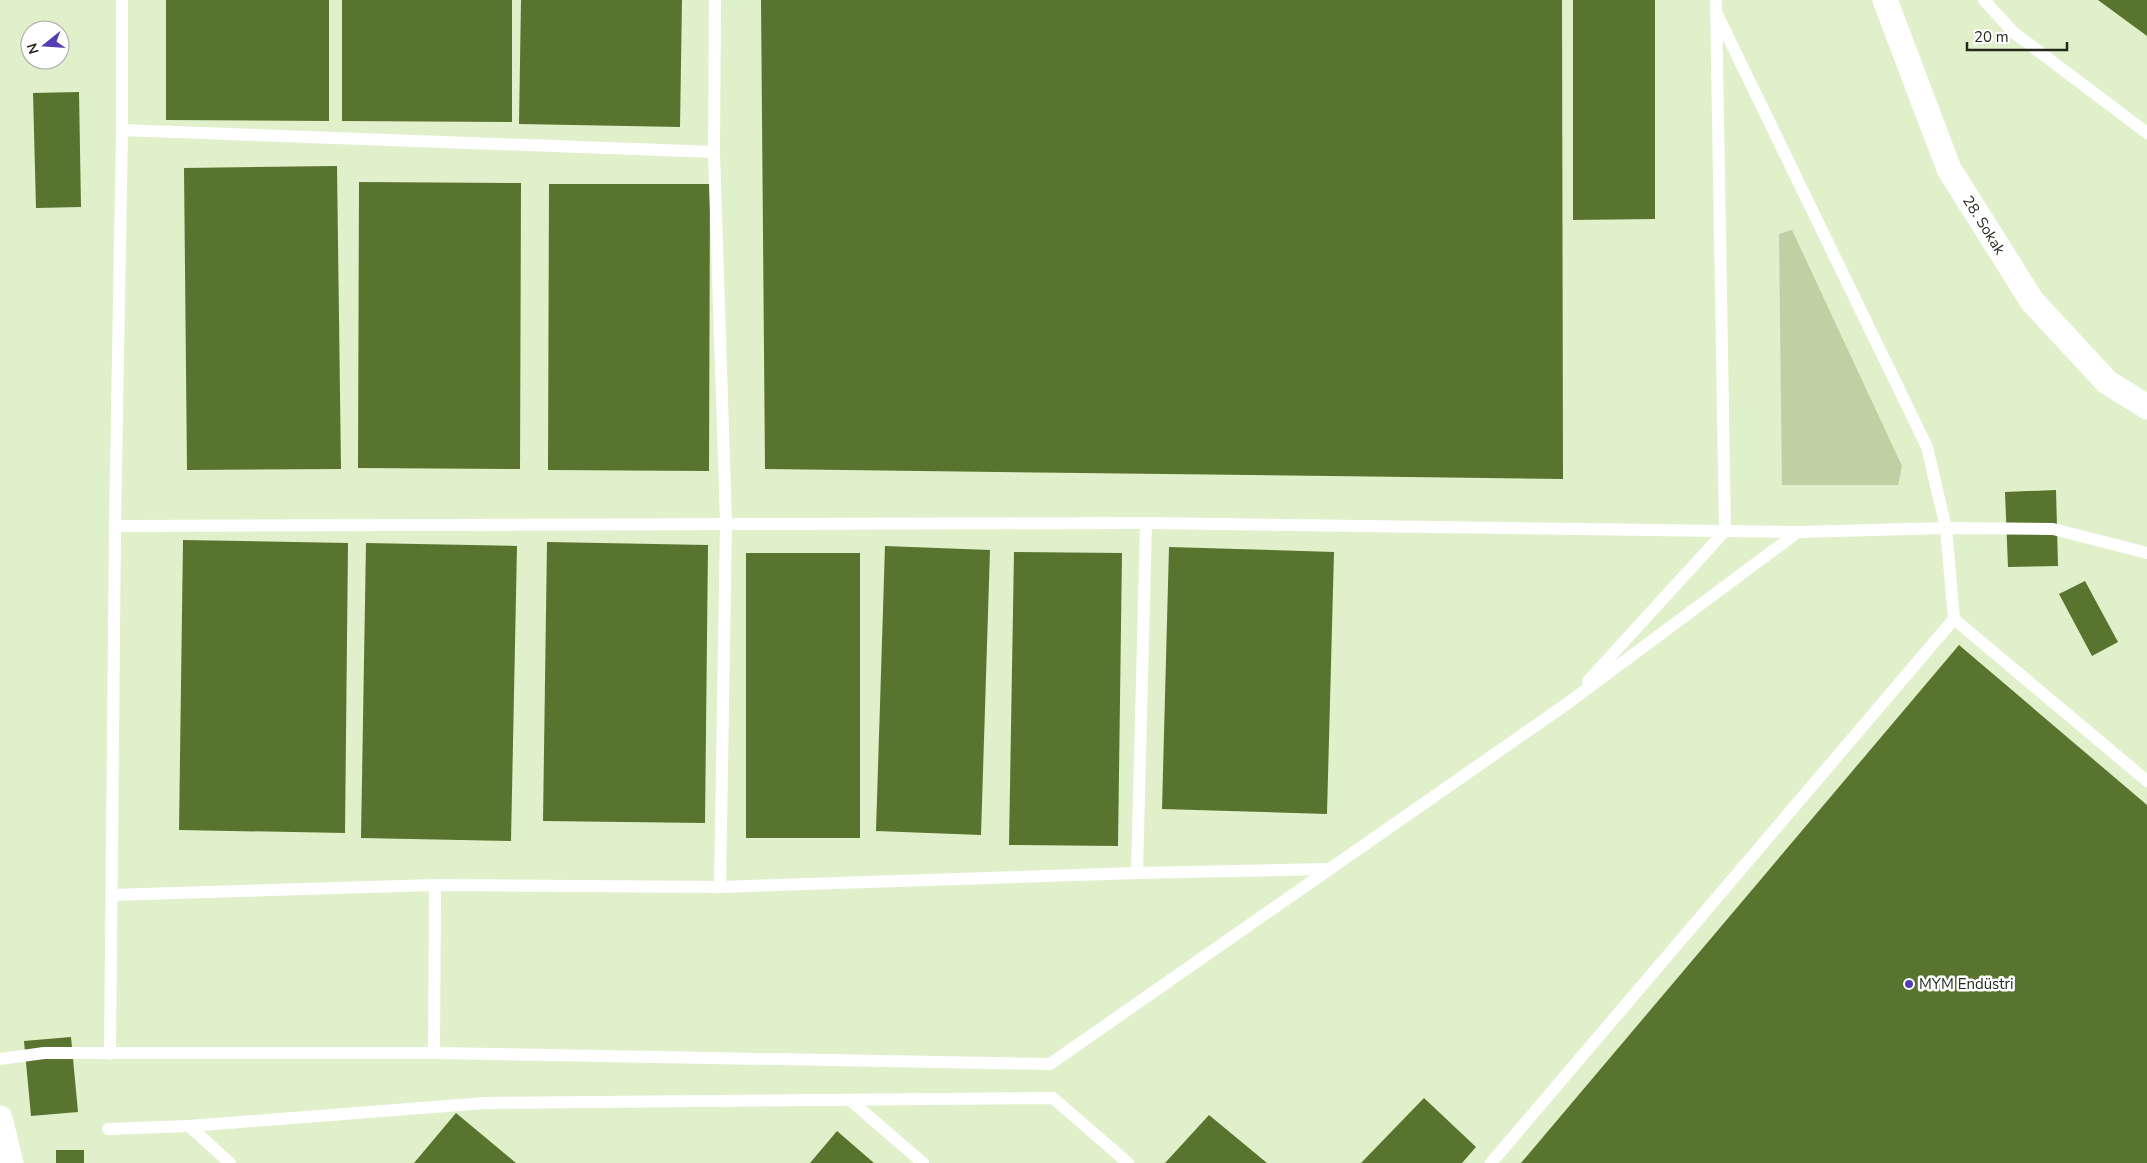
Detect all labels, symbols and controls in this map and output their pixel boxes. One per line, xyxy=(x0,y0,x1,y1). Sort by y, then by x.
north arrow xyxy=(20,20,70,70)
scale bar xyxy=(1967,20,2067,52)
text: 20 m xyxy=(1974,27,2009,47)
text: N xyxy=(22,41,44,56)
street label: 28. Sokak xyxy=(1958,192,2010,259)
place label: MYM Endüstri xyxy=(1919,974,2013,994)
marker: MYM Endüstri xyxy=(1903,978,1915,990)

